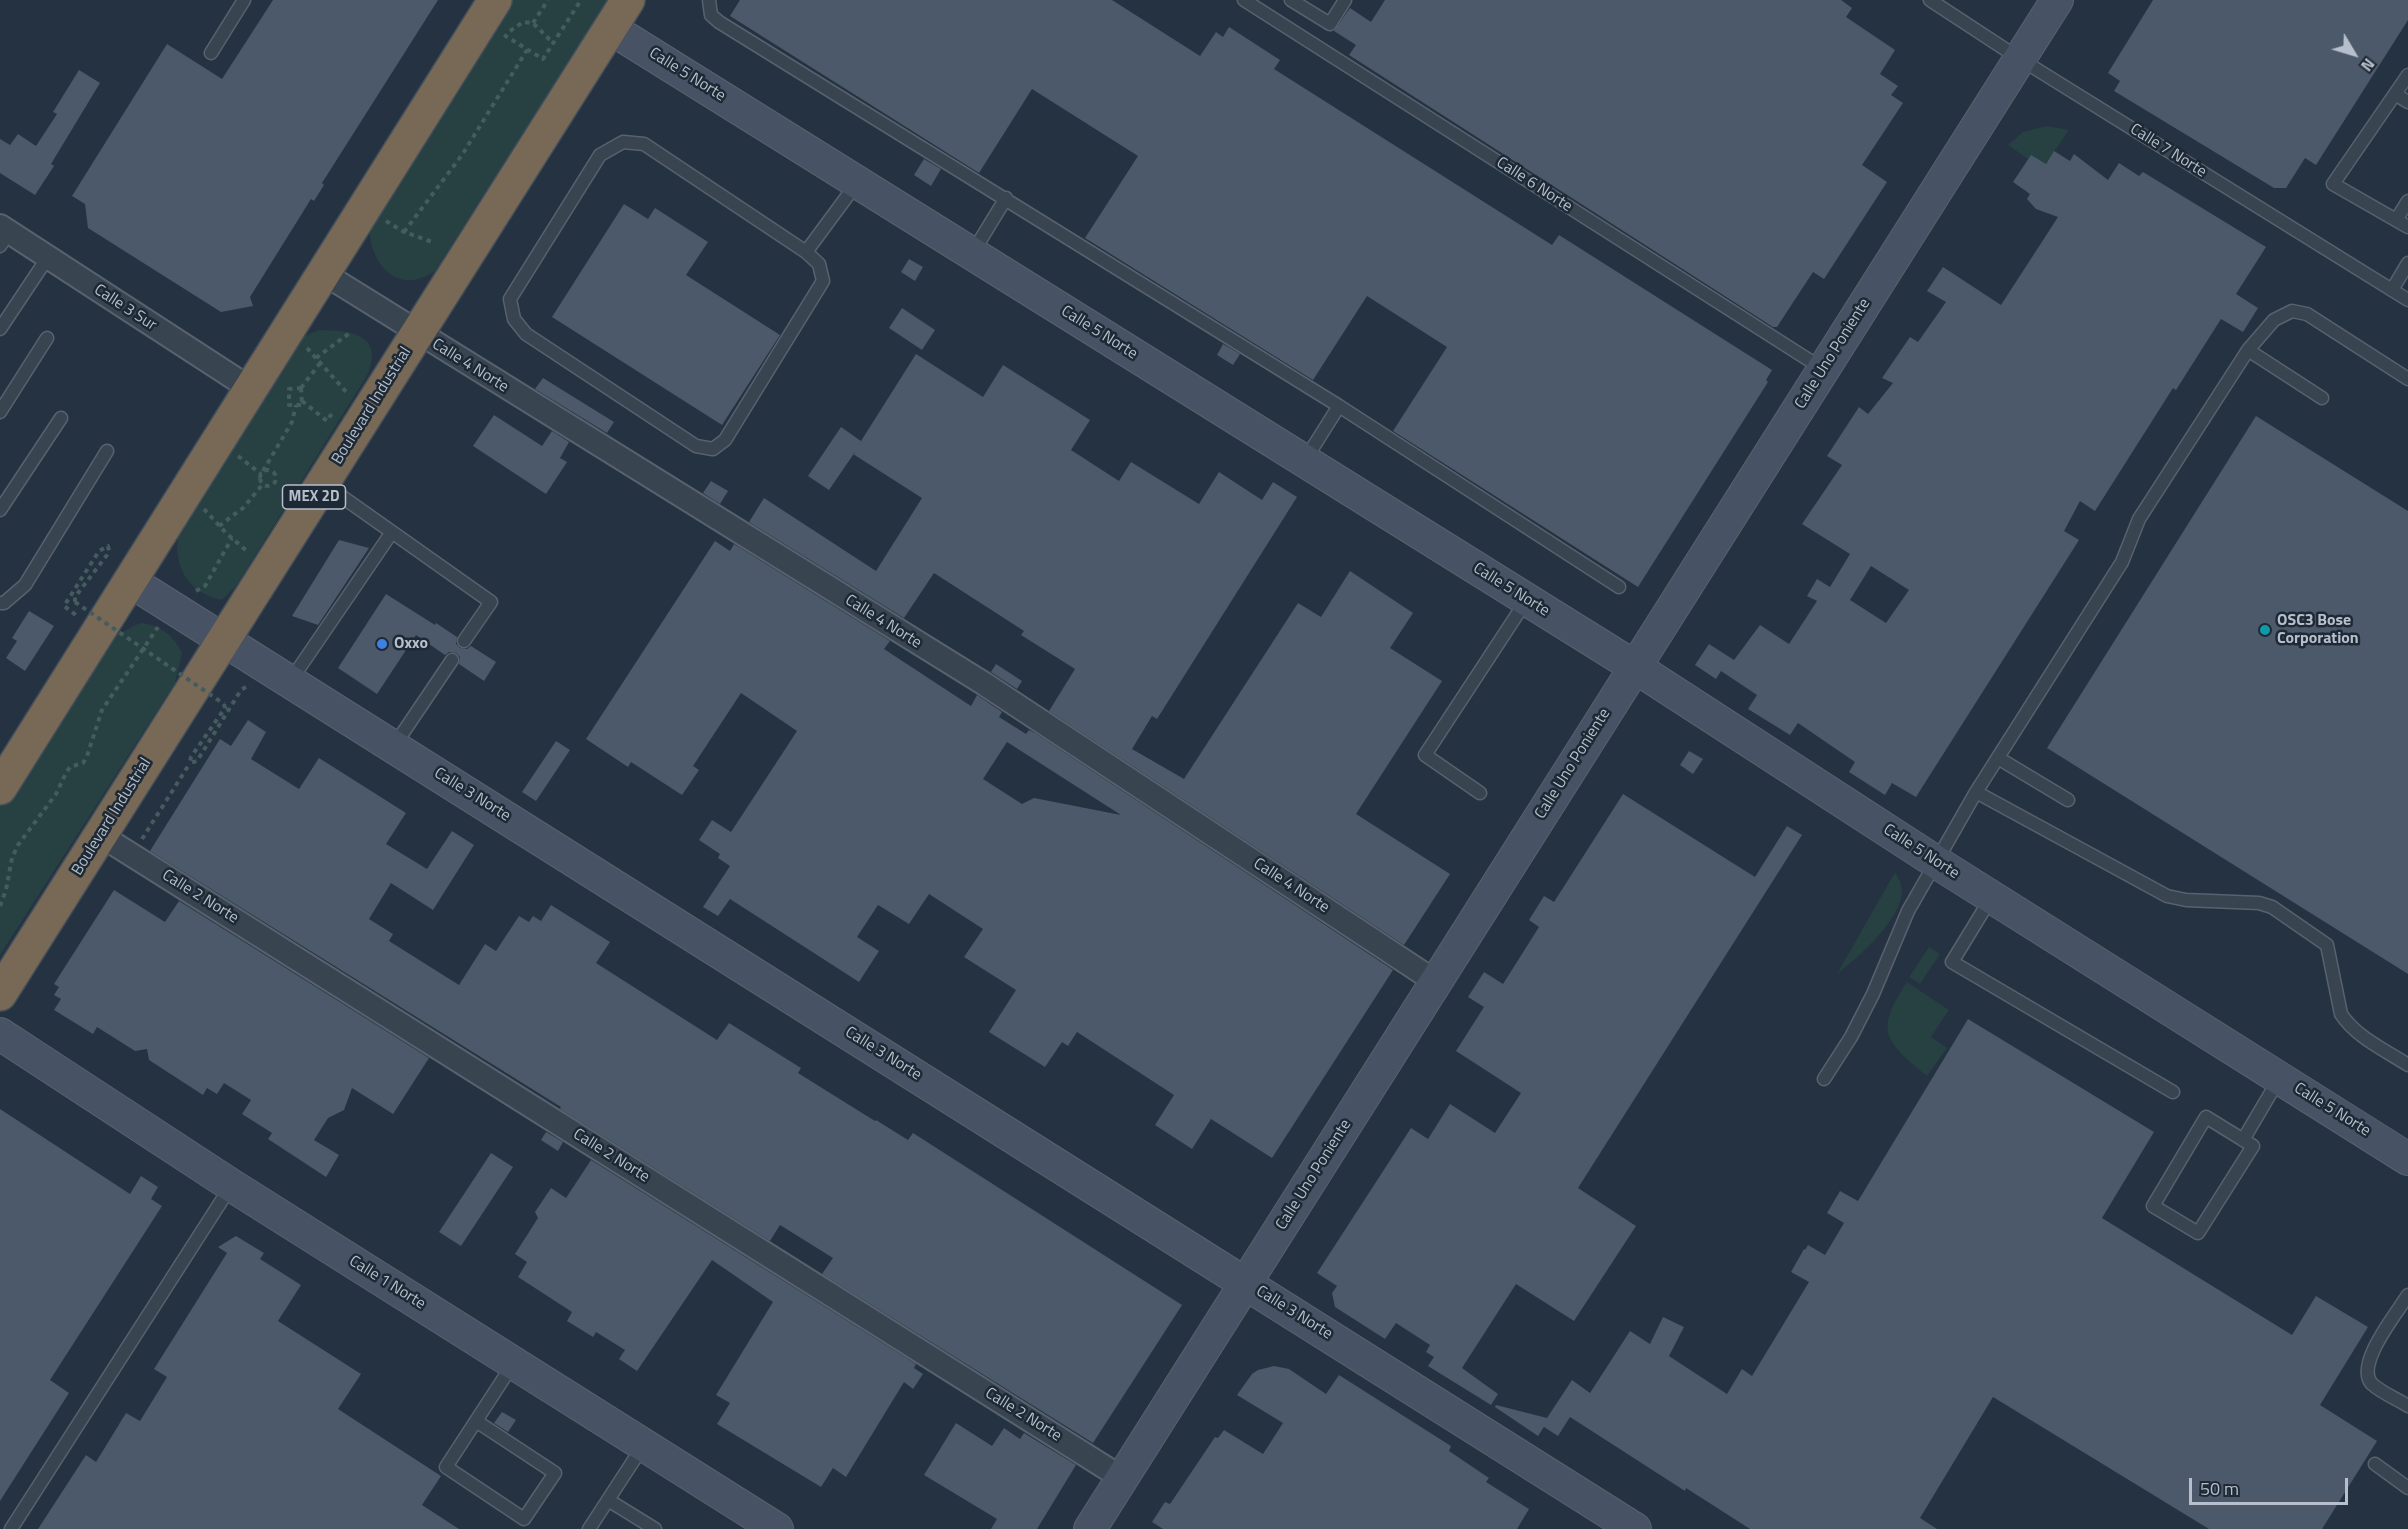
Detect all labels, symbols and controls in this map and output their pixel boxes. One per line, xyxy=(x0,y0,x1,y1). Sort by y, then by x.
north arrow xyxy=(2324,24,2384,84)
street label: Calle 5 Norte xyxy=(645,44,729,106)
text: N xyxy=(2355,53,2381,77)
street label: Calle 7 Norte xyxy=(2126,120,2210,182)
street label: Calle 6 Norte xyxy=(1492,153,1576,217)
street label: Calle 3 Sur xyxy=(90,281,160,335)
street label: Calle Uno Poniente xyxy=(1791,295,1875,413)
street label: Calle 5 Norte xyxy=(1057,302,1141,364)
street label: Calle 4 Norte xyxy=(428,335,512,397)
street label: Boulevard Industrial xyxy=(328,344,416,468)
road number: MEX 2D xyxy=(282,485,346,509)
street label: Calle 5 Norte xyxy=(1469,559,1553,621)
street label: Calle 4 Norte xyxy=(841,591,925,653)
place label: OSC3 Bose Corporation xyxy=(2277,611,2359,649)
marker: OSC3 Bose Corporation xyxy=(2258,623,2272,637)
place label: Oxxo xyxy=(394,634,428,654)
marker: Oxxo xyxy=(375,637,389,651)
street label: Calle Uno Poniente xyxy=(1531,705,1615,823)
street label: Boulevard Industrial xyxy=(68,755,156,879)
street label: Calle 3 Norte xyxy=(430,764,514,826)
street label: Calle 5 Norte xyxy=(1879,820,1963,884)
street label: Calle 4 Norte xyxy=(1249,854,1333,918)
street label: Calle 2 Norte xyxy=(158,866,242,928)
street label: Calle 3 Norte xyxy=(841,1023,925,1085)
street label: Calle 5 Norte xyxy=(2290,1079,2374,1141)
street label: Calle Uno Poniente xyxy=(1272,1116,1356,1234)
street label: Calle 2 Norte xyxy=(569,1125,653,1187)
street label: Calle 1 Norte xyxy=(345,1252,429,1314)
street label: Calle 3 Norte xyxy=(1252,1282,1336,1344)
street label: Calle 2 Norte xyxy=(981,1384,1065,1446)
scale bar xyxy=(2192,1466,2351,1504)
text: 50 m xyxy=(2200,1475,2239,1502)

